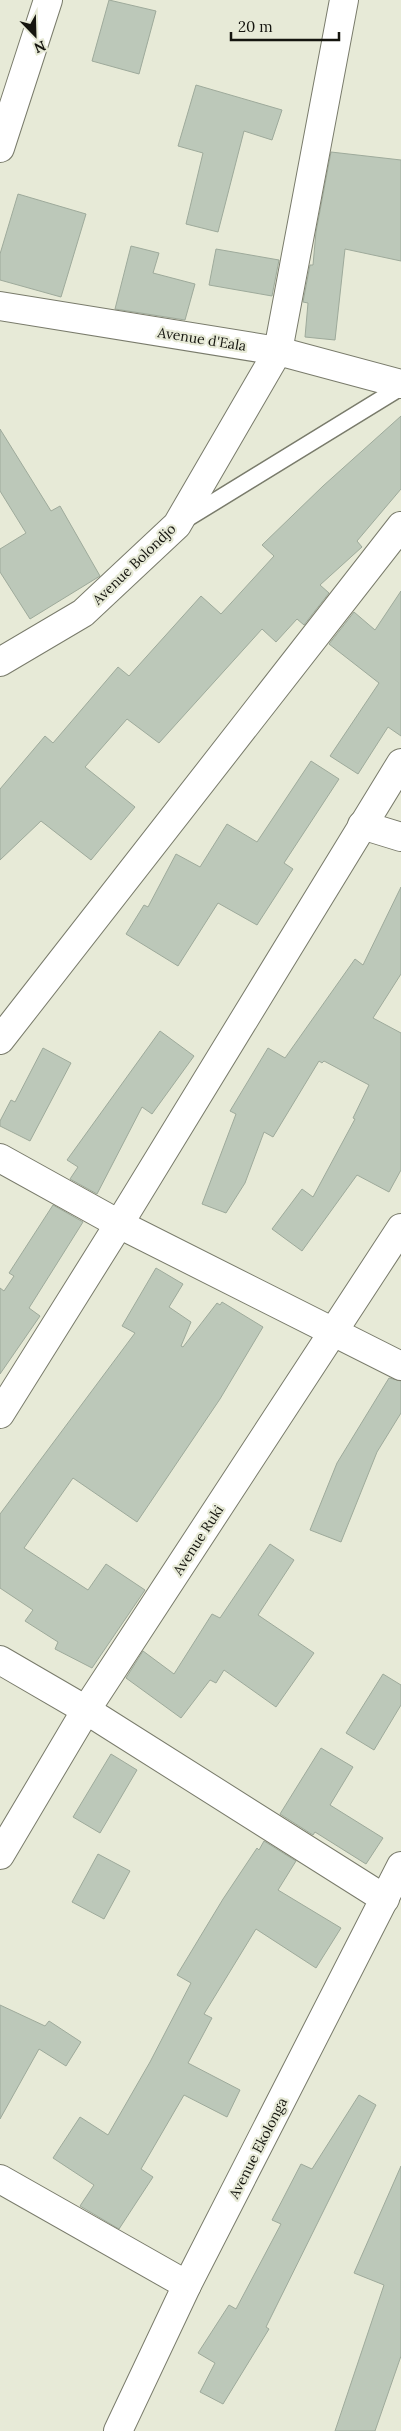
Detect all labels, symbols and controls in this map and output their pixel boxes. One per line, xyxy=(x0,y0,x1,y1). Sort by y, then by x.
north arrow xyxy=(10,10,60,60)
scale bar xyxy=(231,10,338,42)
text: 20 m xyxy=(238,17,273,36)
text: N xyxy=(31,37,49,57)
street label: Avenue d'Eala xyxy=(155,323,248,355)
street label: Avenue Bolondjo xyxy=(88,520,179,609)
street label: Avenue Ruki xyxy=(168,1502,227,1579)
street label: Avenue Ekolonga xyxy=(224,2094,291,2202)

